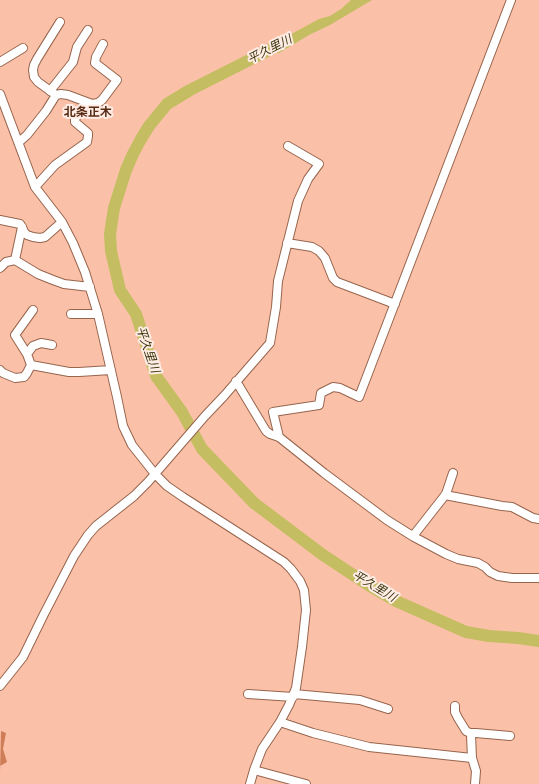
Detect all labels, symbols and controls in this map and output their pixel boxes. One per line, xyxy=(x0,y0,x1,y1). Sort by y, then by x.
water label: 平久里川 xyxy=(245,33,295,67)
district label: 北条正木 xyxy=(64,106,112,120)
water label: 平久里川 xyxy=(132,325,162,375)
water label: 平久里川 xyxy=(350,568,398,606)

